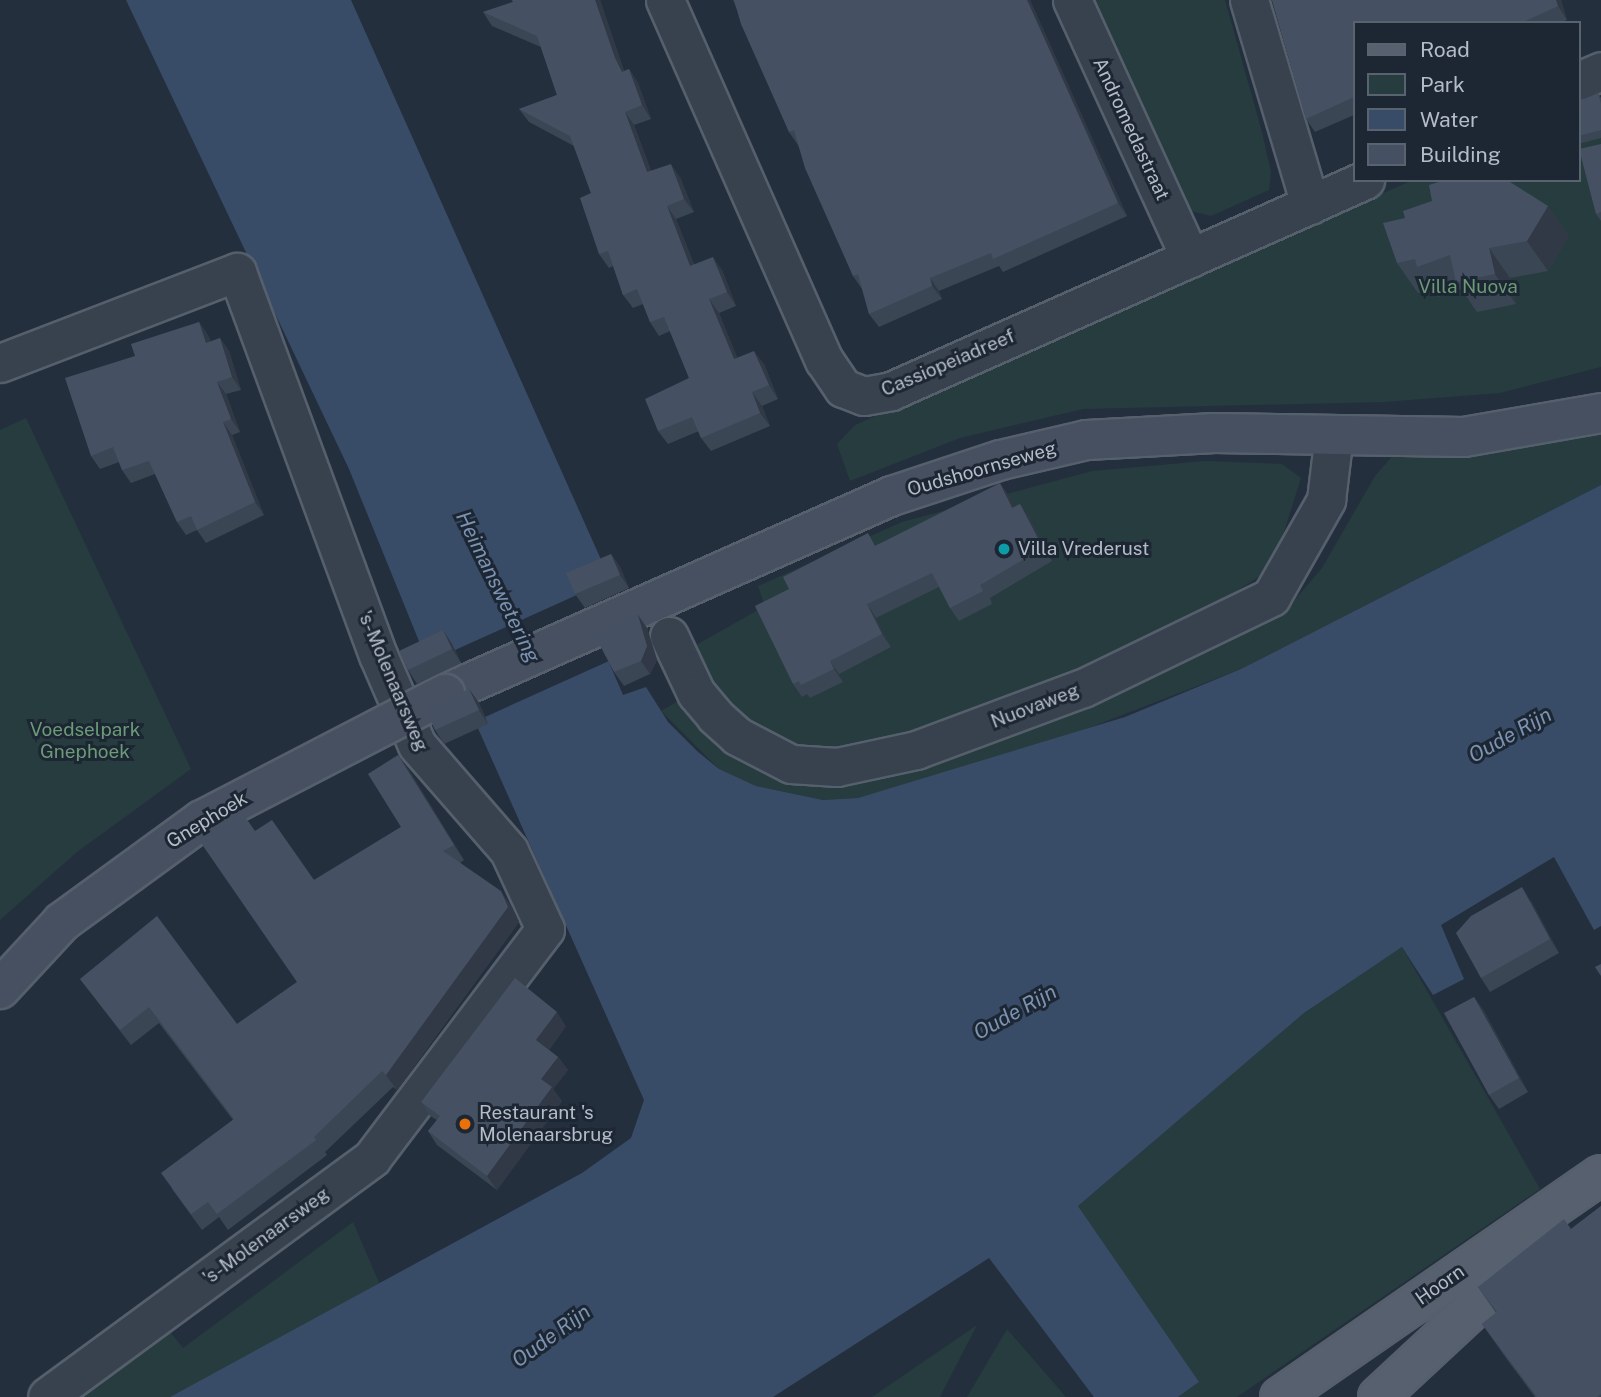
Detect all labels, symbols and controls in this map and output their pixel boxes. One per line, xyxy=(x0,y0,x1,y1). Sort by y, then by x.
legend xyxy=(1352,21,1580,182)
text: Road xyxy=(1420,37,1470,62)
street label: Andromedastraat xyxy=(1088,54,1174,204)
text: Park xyxy=(1420,72,1465,97)
text: Water xyxy=(1420,107,1478,132)
text: Building xyxy=(1420,142,1501,167)
park label: Villa Nuova xyxy=(1418,276,1518,298)
street label: Cassiopeiadreef xyxy=(878,325,1018,401)
street label: Oudshoornseweg xyxy=(905,437,1059,501)
water label: Heimanswetering xyxy=(450,507,546,667)
place label: Villa Vrederust xyxy=(1018,538,1150,560)
marker: Villa Vrederust xyxy=(996,541,1012,557)
street label: 's-Molenaarsweg xyxy=(353,607,433,755)
street label: Nuovaweg xyxy=(988,679,1082,733)
water label: Oude Rijn xyxy=(1464,702,1556,768)
park label: Voedselpark Gnephoek xyxy=(30,719,140,763)
street label: Gnephoek xyxy=(163,787,251,853)
water label: Oude Rijn xyxy=(969,979,1061,1045)
place label: Restaurant 's Molenaarsbrug xyxy=(479,1102,613,1146)
marker: Restaurant 's Molenaarsbrug xyxy=(457,1116,473,1132)
street label: 's-Molenaarsweg xyxy=(199,1183,333,1289)
street label: Hoorn xyxy=(1411,1260,1469,1310)
water label: Oude Rijn xyxy=(507,1299,595,1373)

